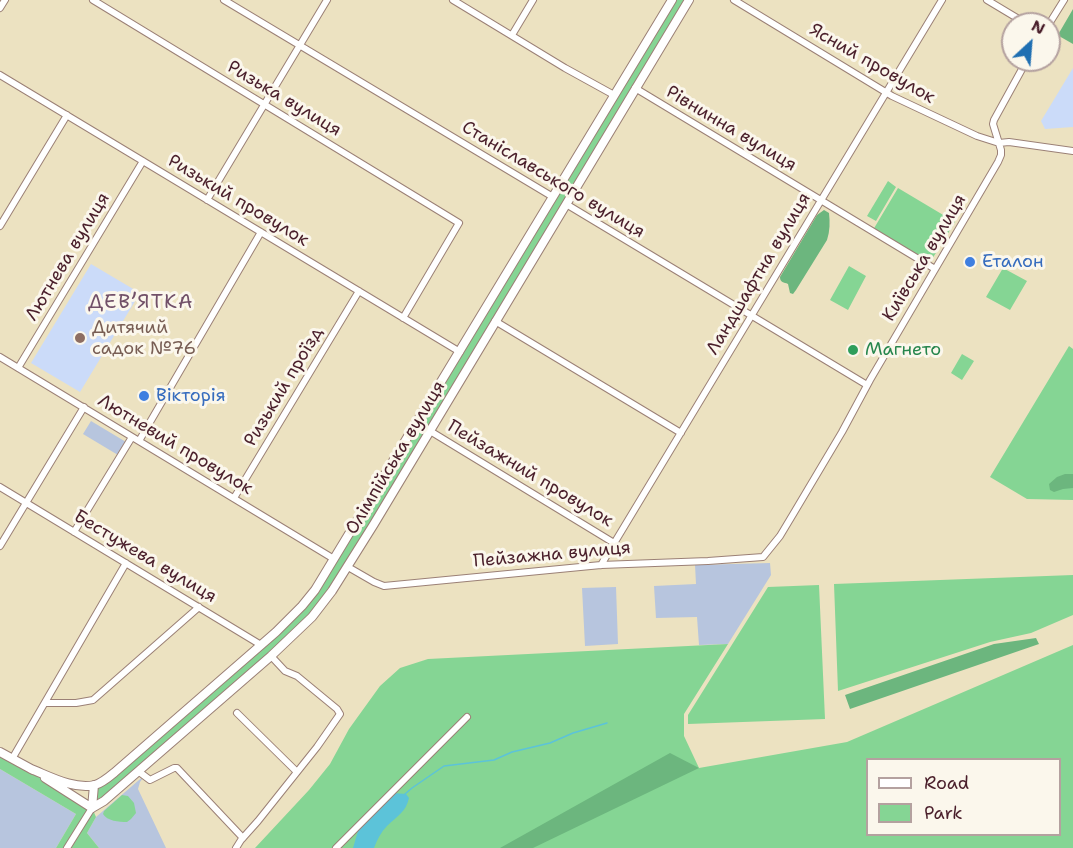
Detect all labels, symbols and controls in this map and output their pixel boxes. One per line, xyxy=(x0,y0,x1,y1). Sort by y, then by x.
north arrow xyxy=(1001,12,1061,72)
text: N xyxy=(1028,15,1049,39)
street label: Ясний провулок xyxy=(805,19,939,109)
street label: Ризька вулиця xyxy=(223,57,345,141)
street label: Рівнинна вулиця xyxy=(662,82,800,176)
street label: Станіславського вулиця xyxy=(458,117,648,243)
street label: Ризький провулок xyxy=(164,150,312,252)
street label: Лютнева вулиця xyxy=(21,189,115,325)
street label: Ландшафтна вулиця xyxy=(702,189,816,359)
street label: Київська вулиця xyxy=(879,191,971,325)
place label: Еталон xyxy=(982,251,1043,273)
marker: Еталон xyxy=(963,255,977,269)
district label: ДЕВ’ЯТКА xyxy=(88,291,194,315)
place label: Дитячий садок №76 xyxy=(92,317,196,360)
street label: Ризький проїзд xyxy=(240,324,328,450)
marker: Дитячий садок №76 xyxy=(73,331,87,345)
place label: Магнето xyxy=(865,339,941,361)
marker: Магнето xyxy=(846,343,860,357)
street label: Олімпійська вулиця xyxy=(342,377,450,539)
place label: Вікторія xyxy=(156,385,226,407)
marker: Вікторія xyxy=(137,389,151,403)
street label: Лютневий провулок xyxy=(94,390,256,500)
street label: Пейзажний провулок xyxy=(443,416,617,532)
street label: Бестужева вулиця xyxy=(70,506,220,608)
street label: Пейзажна вулиця xyxy=(472,537,632,573)
legend xyxy=(866,758,1061,836)
text: Road xyxy=(924,771,969,795)
text: Park xyxy=(924,801,963,825)

